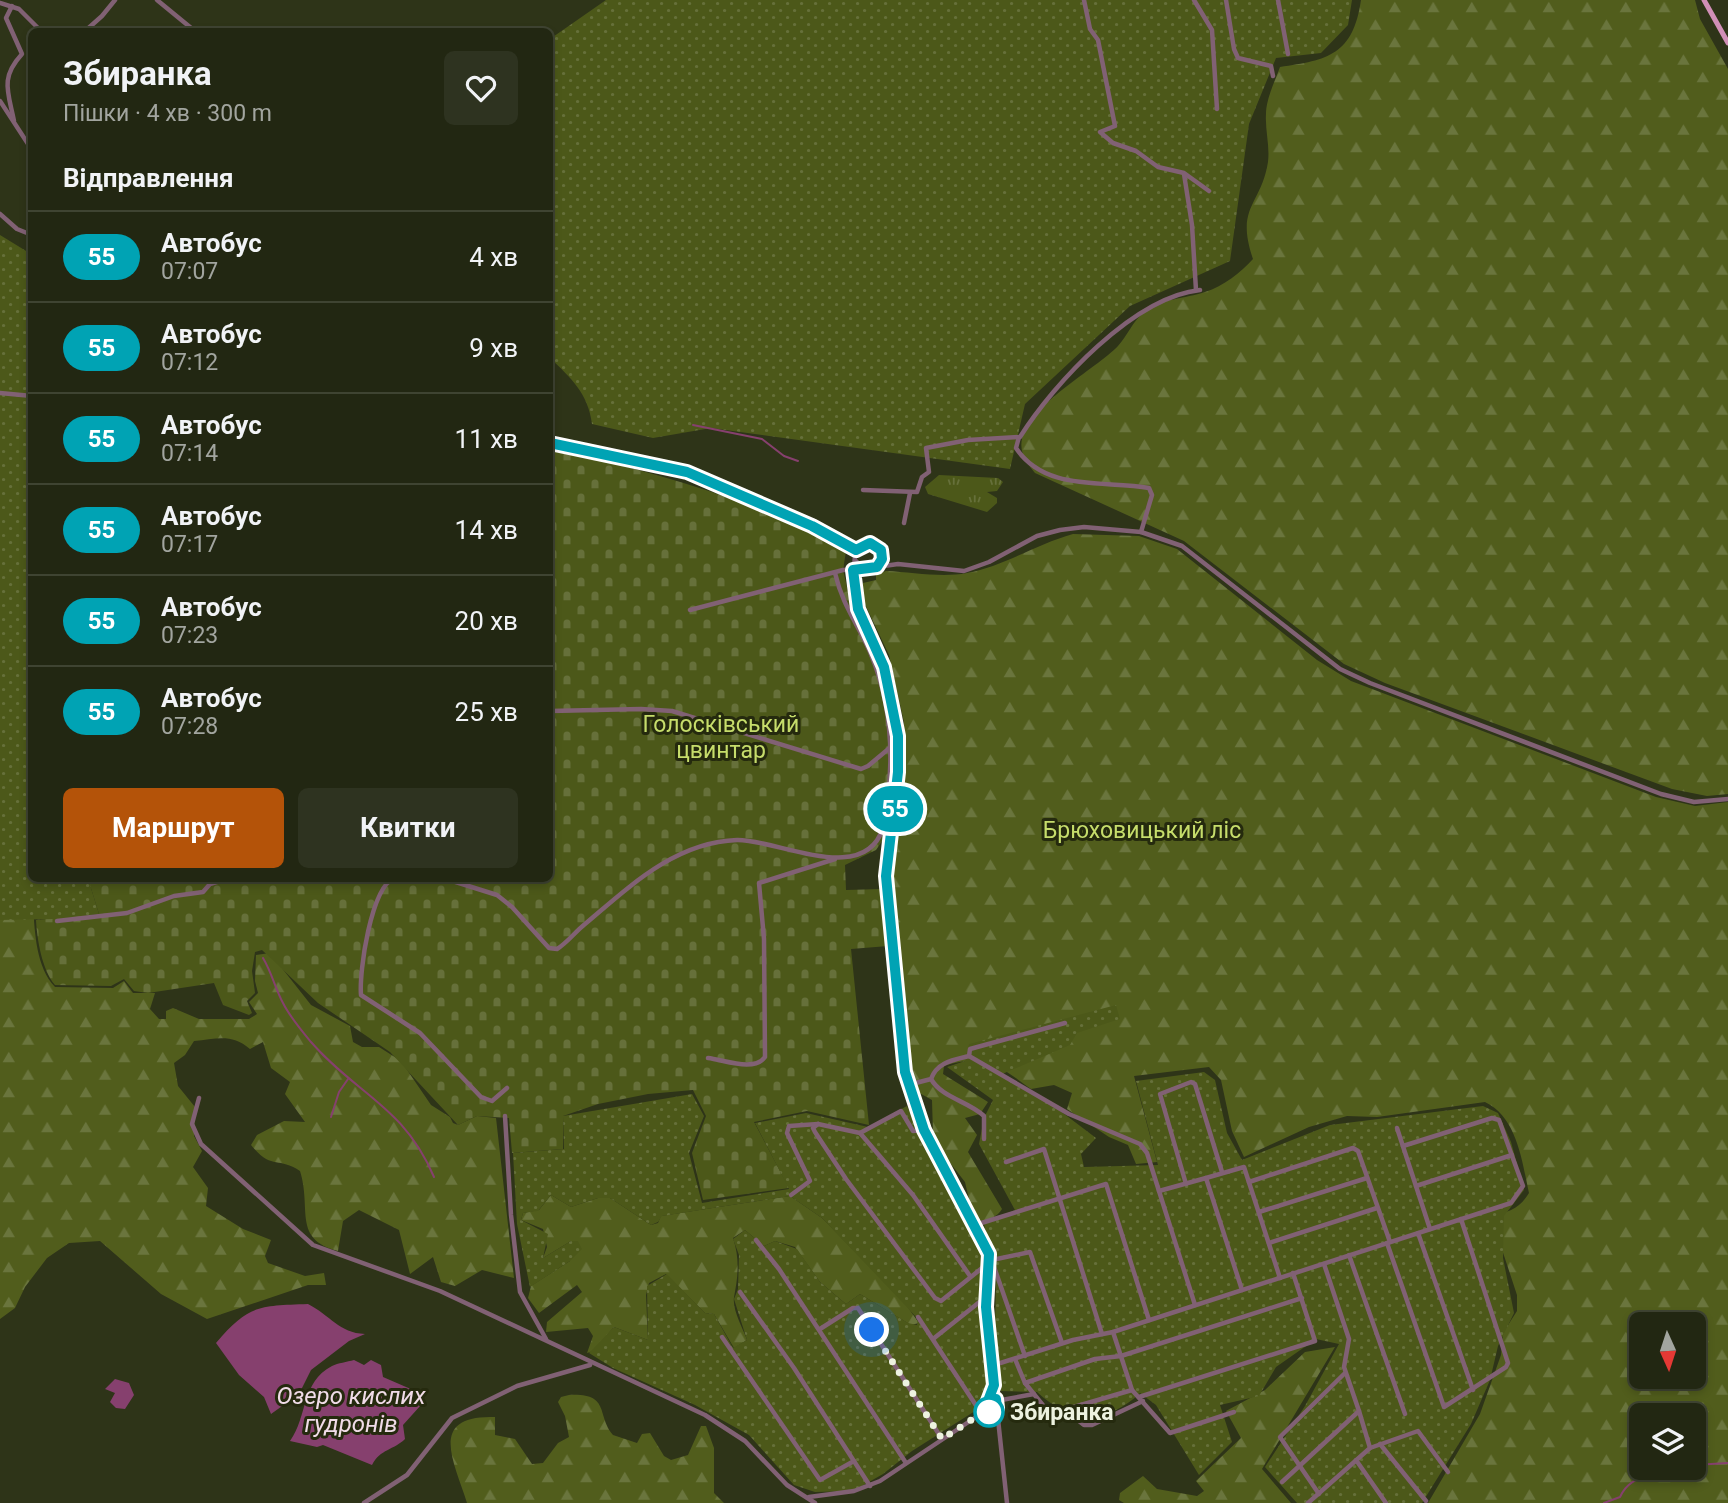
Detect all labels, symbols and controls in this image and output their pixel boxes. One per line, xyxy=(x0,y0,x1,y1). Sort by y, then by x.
button: heart xyxy=(444,51,518,125)
text: Збиранка xyxy=(63,54,212,93)
text: Пішки · 4 хв · 300 m xyxy=(63,100,272,127)
text: Відправлення xyxy=(63,163,233,193)
text: Автобус xyxy=(161,228,262,258)
text: 4 хв xyxy=(469,242,518,272)
text: 55 xyxy=(88,243,115,271)
text: 07:07 xyxy=(161,258,218,285)
text: Автобус xyxy=(161,319,262,349)
text: 9 хв xyxy=(469,333,518,363)
text: 55 xyxy=(88,334,115,362)
text: 07:12 xyxy=(161,349,218,376)
text: Автобус xyxy=(161,410,262,440)
text: 11 хв xyxy=(455,424,518,454)
text: 55 xyxy=(88,425,115,453)
text: 07:14 xyxy=(161,440,218,467)
text: Автобус xyxy=(161,501,262,531)
text: 14 хв xyxy=(455,515,518,545)
text: 55 xyxy=(88,516,115,544)
text: 07:17 xyxy=(161,531,218,558)
text: Автобус xyxy=(161,592,262,622)
text: 20 хв xyxy=(455,606,518,636)
text: 55 xyxy=(88,607,115,635)
text: 07:23 xyxy=(161,622,218,649)
text: Автобус xyxy=(161,683,262,713)
text: 25 хв xyxy=(455,697,518,727)
text: 55 xyxy=(88,698,115,726)
park label: Голосківський цвинтар xyxy=(643,711,799,764)
text: 07:28 xyxy=(161,713,218,740)
line badge: 55 xyxy=(864,786,926,832)
button: Маршрут xyxy=(63,788,284,868)
button: Квитки xyxy=(298,788,518,868)
text: 55 xyxy=(881,795,909,823)
park label: Брюховицький ліс xyxy=(1043,817,1241,844)
your location xyxy=(854,1312,889,1347)
north arrow xyxy=(1629,1312,1706,1390)
map controls xyxy=(1629,1312,1706,1480)
water label: Озеро кислих гудронів xyxy=(276,1382,426,1438)
marker: Збиранка xyxy=(974,1397,1004,1427)
place label: Збиранка xyxy=(1010,1399,1114,1426)
button: layers xyxy=(1629,1403,1706,1480)

